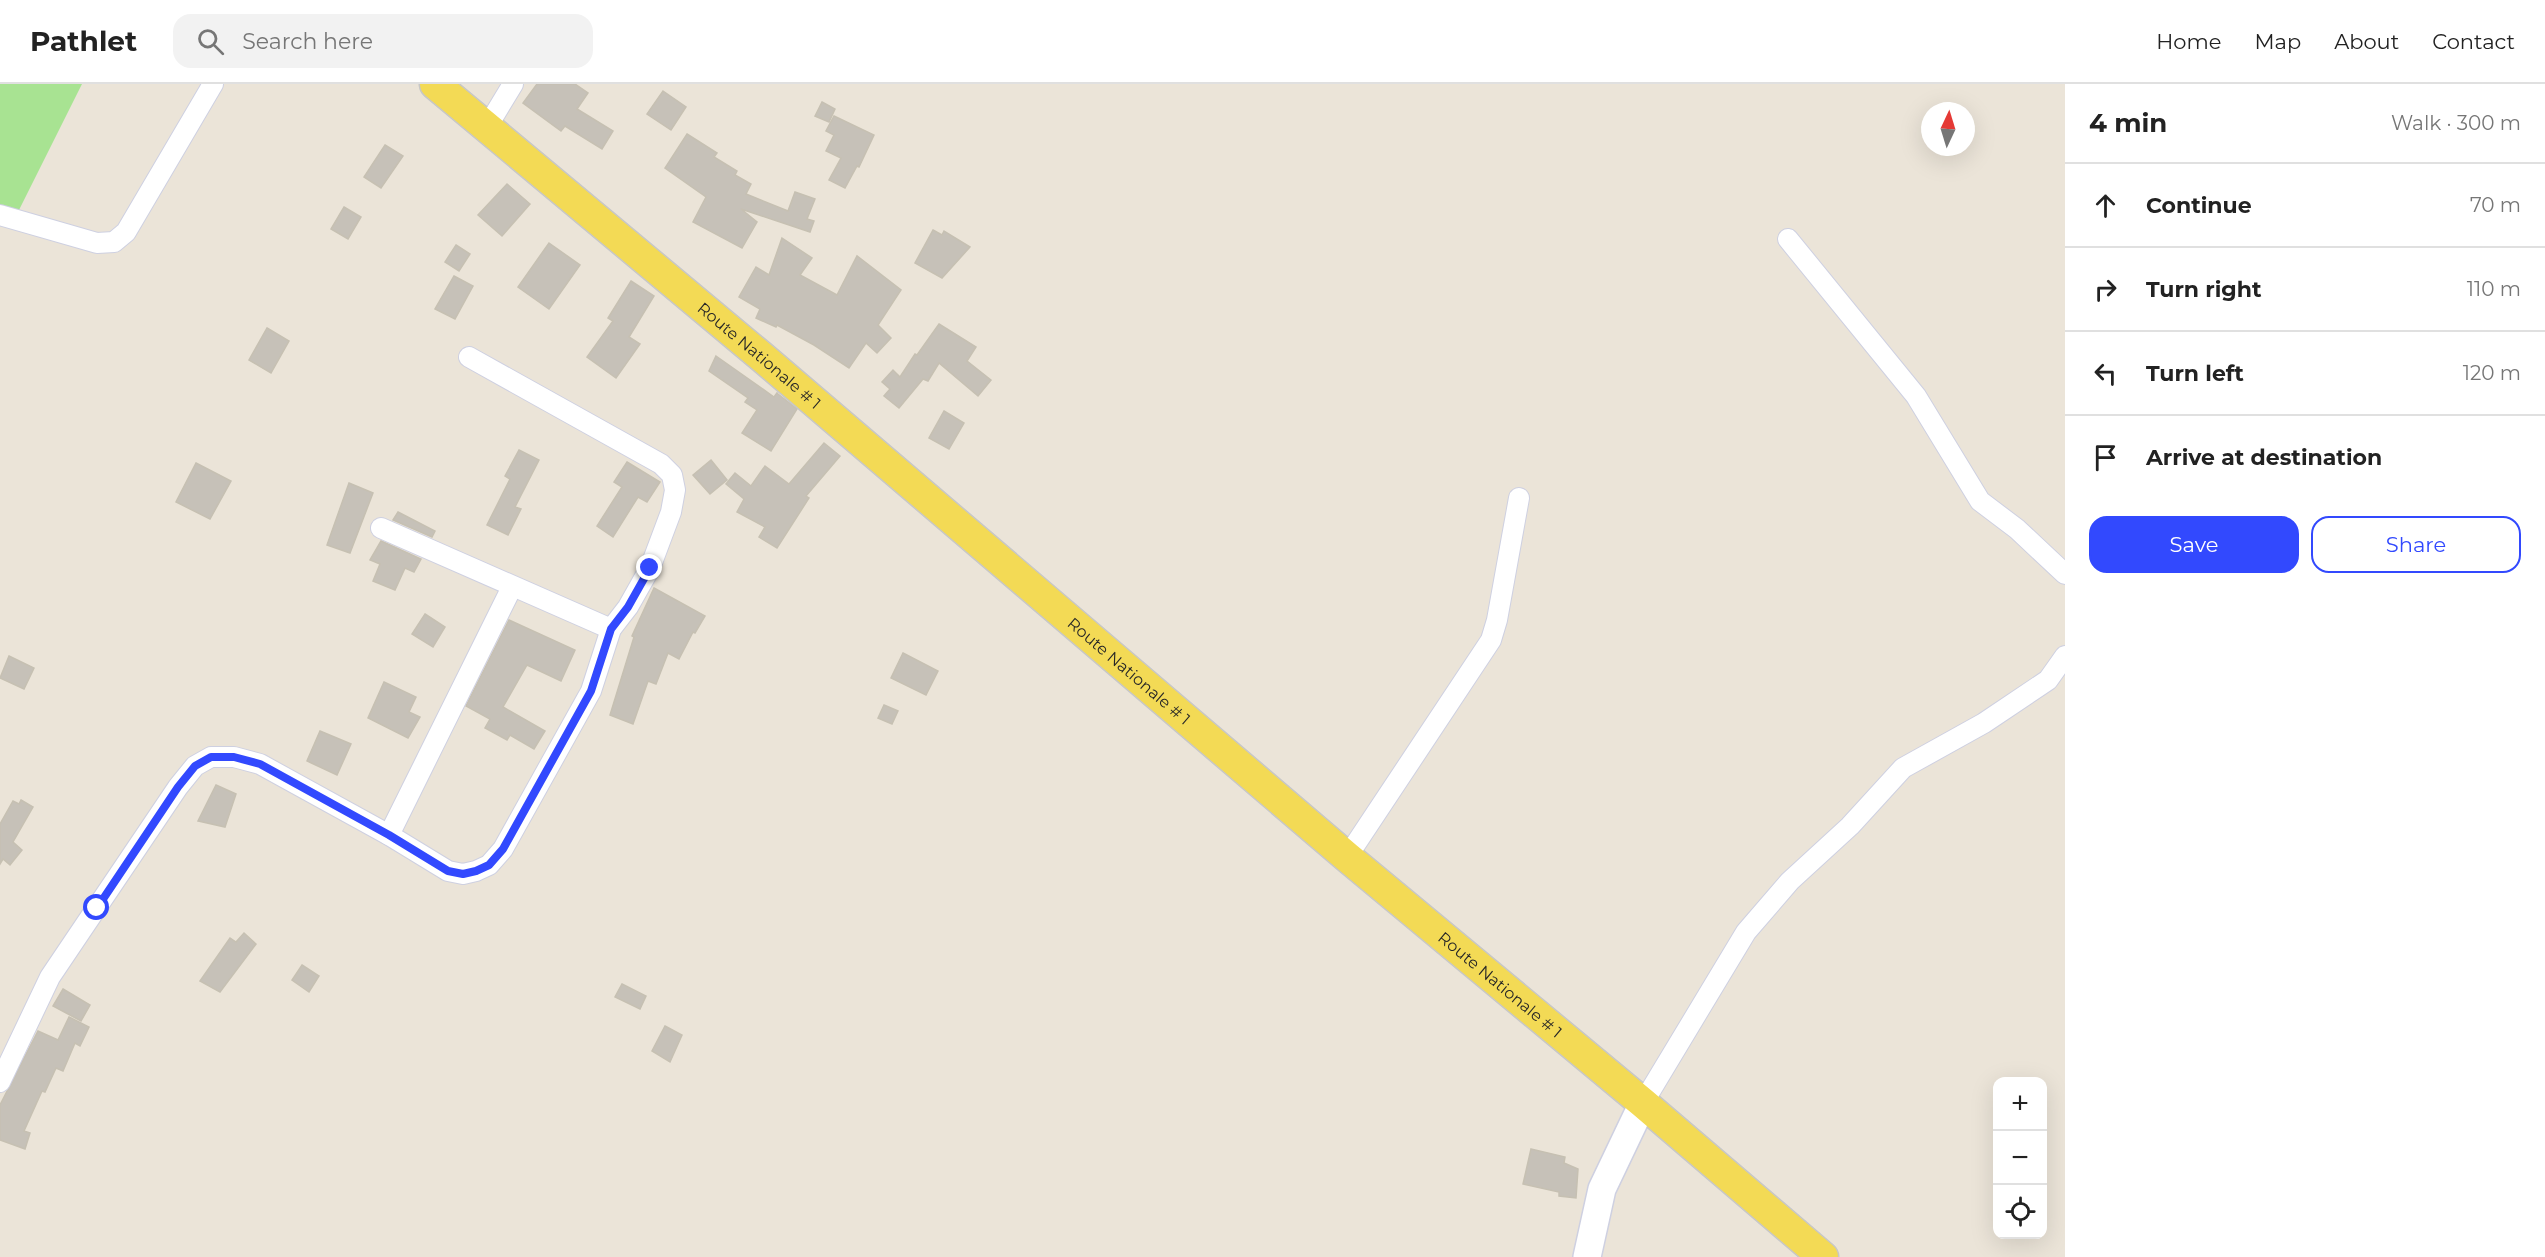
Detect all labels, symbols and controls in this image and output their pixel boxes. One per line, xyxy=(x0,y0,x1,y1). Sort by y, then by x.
search box xyxy=(173,14,593,68)
text: Pathlet xyxy=(30,24,137,58)
icon: search xyxy=(194,25,227,58)
text: Search here xyxy=(242,28,373,55)
text: Home xyxy=(2156,29,2221,54)
text: Map xyxy=(2254,29,2301,54)
text: About xyxy=(2334,29,2399,54)
text: Contact xyxy=(2432,29,2515,54)
north arrow xyxy=(1921,102,1975,156)
text: 4 min xyxy=(2089,107,2167,139)
text: Walk · 300 m xyxy=(2391,111,2521,135)
icon: ahead xyxy=(2089,189,2122,222)
text: Continue xyxy=(2146,192,2252,219)
text: 70 m xyxy=(2470,193,2521,217)
icon: right xyxy=(2089,273,2122,306)
text: Turn right xyxy=(2146,276,2261,303)
text: 110 m xyxy=(2467,277,2521,301)
street label: Route Nationale # 1 xyxy=(694,298,825,413)
icon: left xyxy=(2089,357,2122,390)
text: Turn left xyxy=(2146,360,2244,387)
text: 120 m xyxy=(2463,361,2521,385)
icon: arrive xyxy=(2089,441,2122,474)
text: Arrive at destination xyxy=(2146,444,2382,471)
button: Save xyxy=(2089,516,2299,573)
button: Share xyxy=(2311,516,2521,573)
route end xyxy=(636,554,662,580)
street label: Route Nationale # 1 xyxy=(1064,614,1194,729)
route start xyxy=(83,894,109,920)
street label: Route Nationale # 1 xyxy=(1434,928,1566,1042)
map controls xyxy=(1993,1077,2047,1239)
button: + xyxy=(1993,1077,2047,1131)
button: − xyxy=(1993,1131,2047,1185)
button: locate xyxy=(1993,1185,2047,1239)

